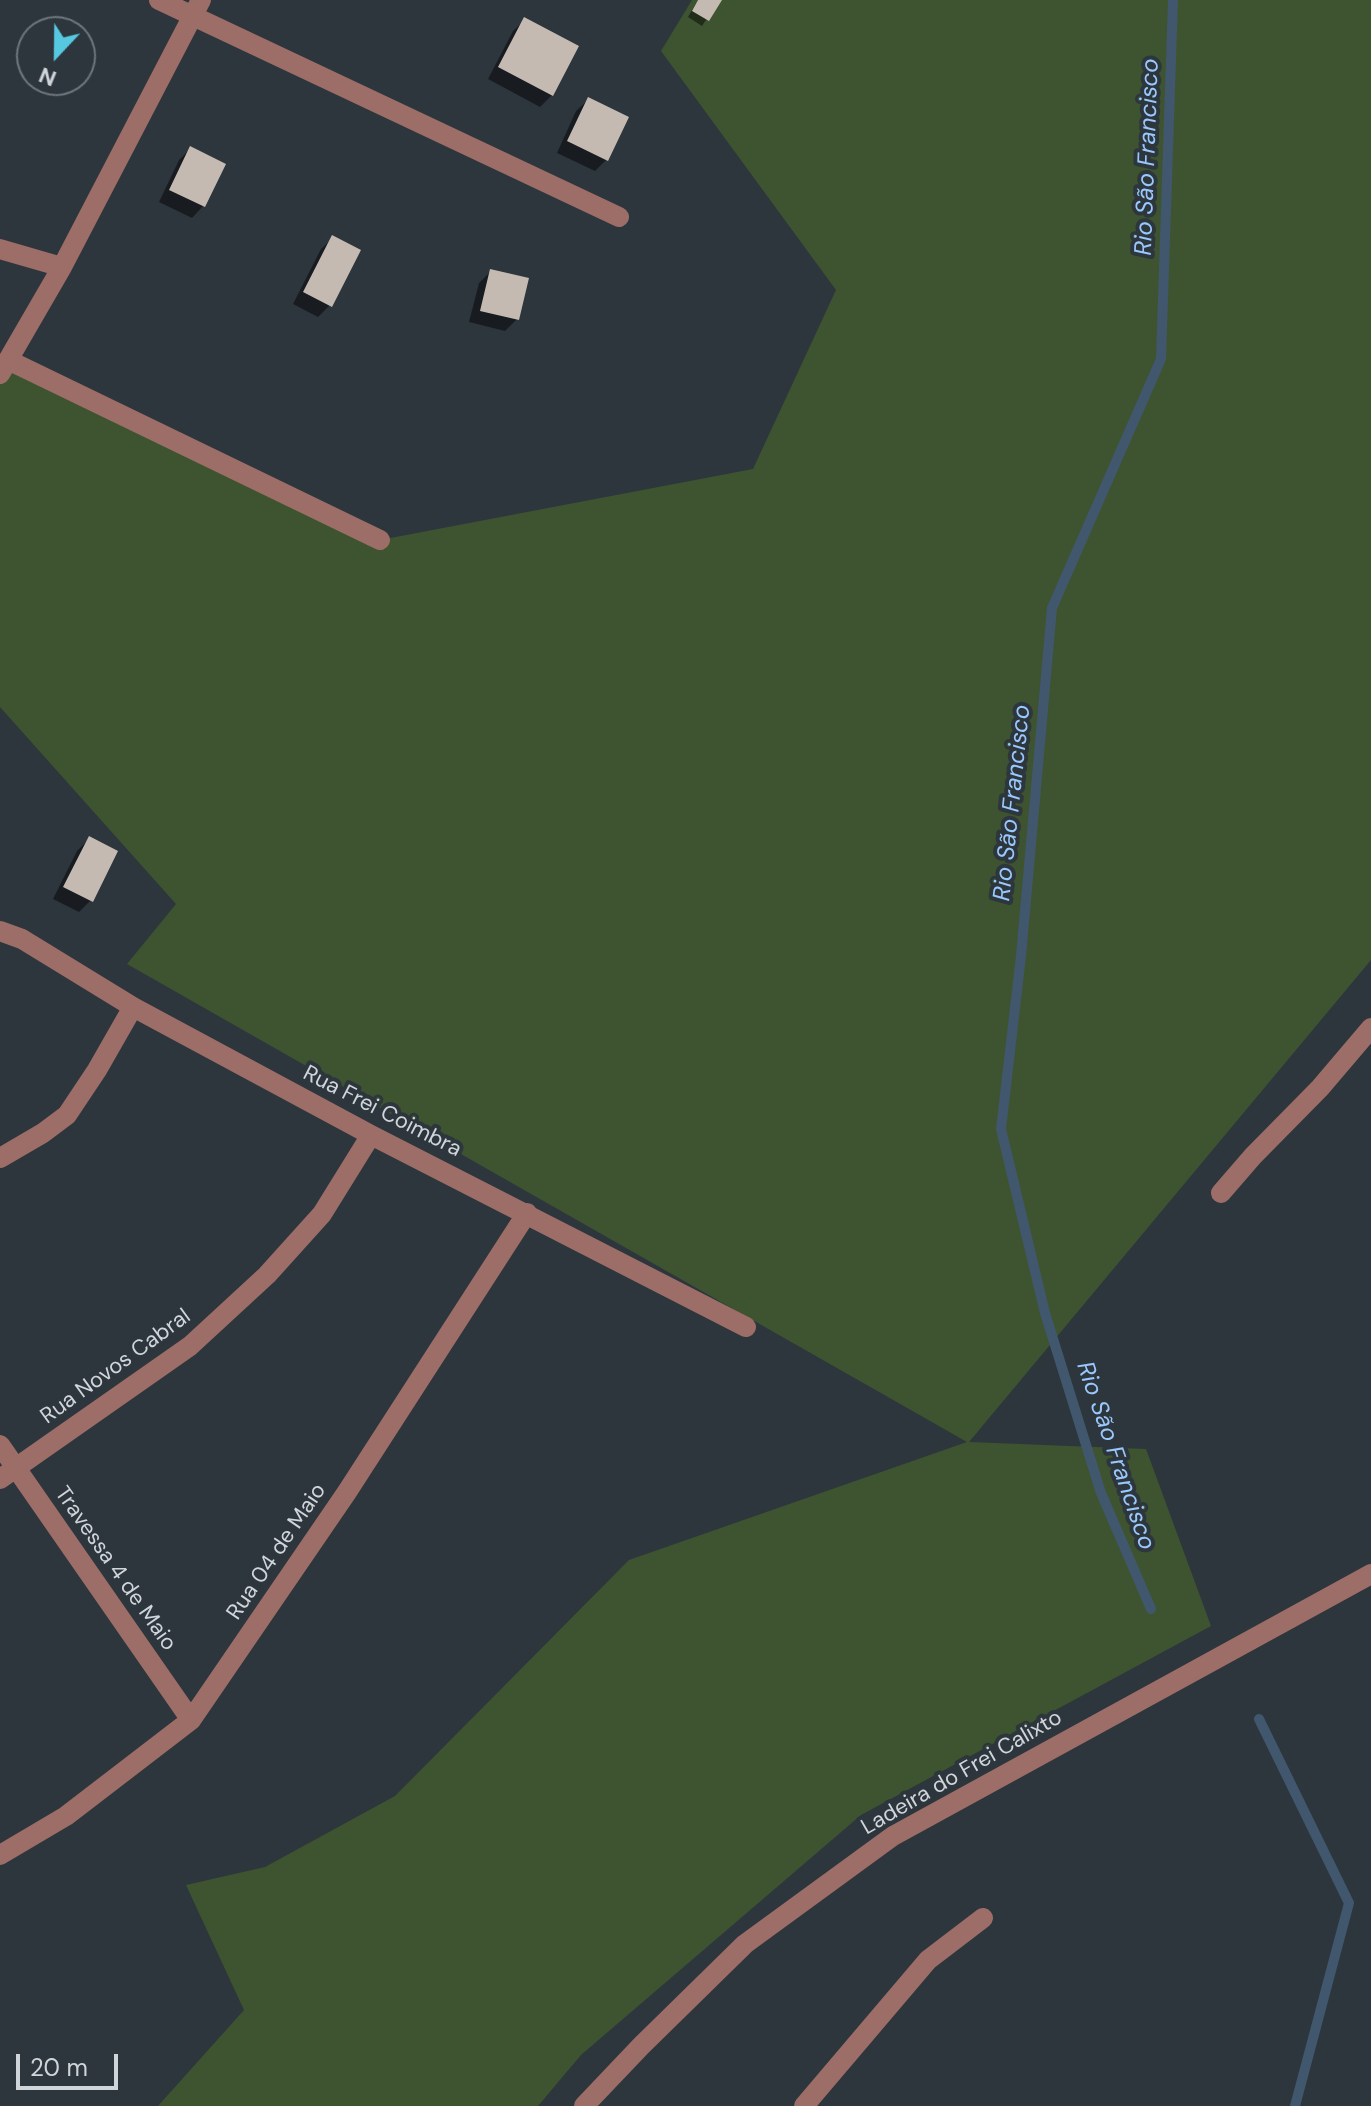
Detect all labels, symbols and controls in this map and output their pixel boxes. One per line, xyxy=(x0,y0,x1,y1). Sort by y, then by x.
north arrow xyxy=(16,16,96,96)
water label: Rio São Francisco xyxy=(1130,58,1166,256)
text: N xyxy=(35,60,60,93)
water label: Rio São Francisco xyxy=(988,703,1038,903)
street label: Rua Frei Coimbra xyxy=(298,1061,466,1163)
street label: Rua Novos Cabral xyxy=(36,1304,196,1430)
water label: Rio São Francisco xyxy=(1069,1358,1161,1554)
street label: Rua 04 de Maio xyxy=(222,1479,332,1625)
street label: Travessa 4 de Maio xyxy=(48,1482,182,1656)
street label: Ladeira do Frei Calixto xyxy=(857,1705,1067,1841)
scale bar xyxy=(20,2038,122,2088)
text: 20 m xyxy=(30,2052,88,2083)

